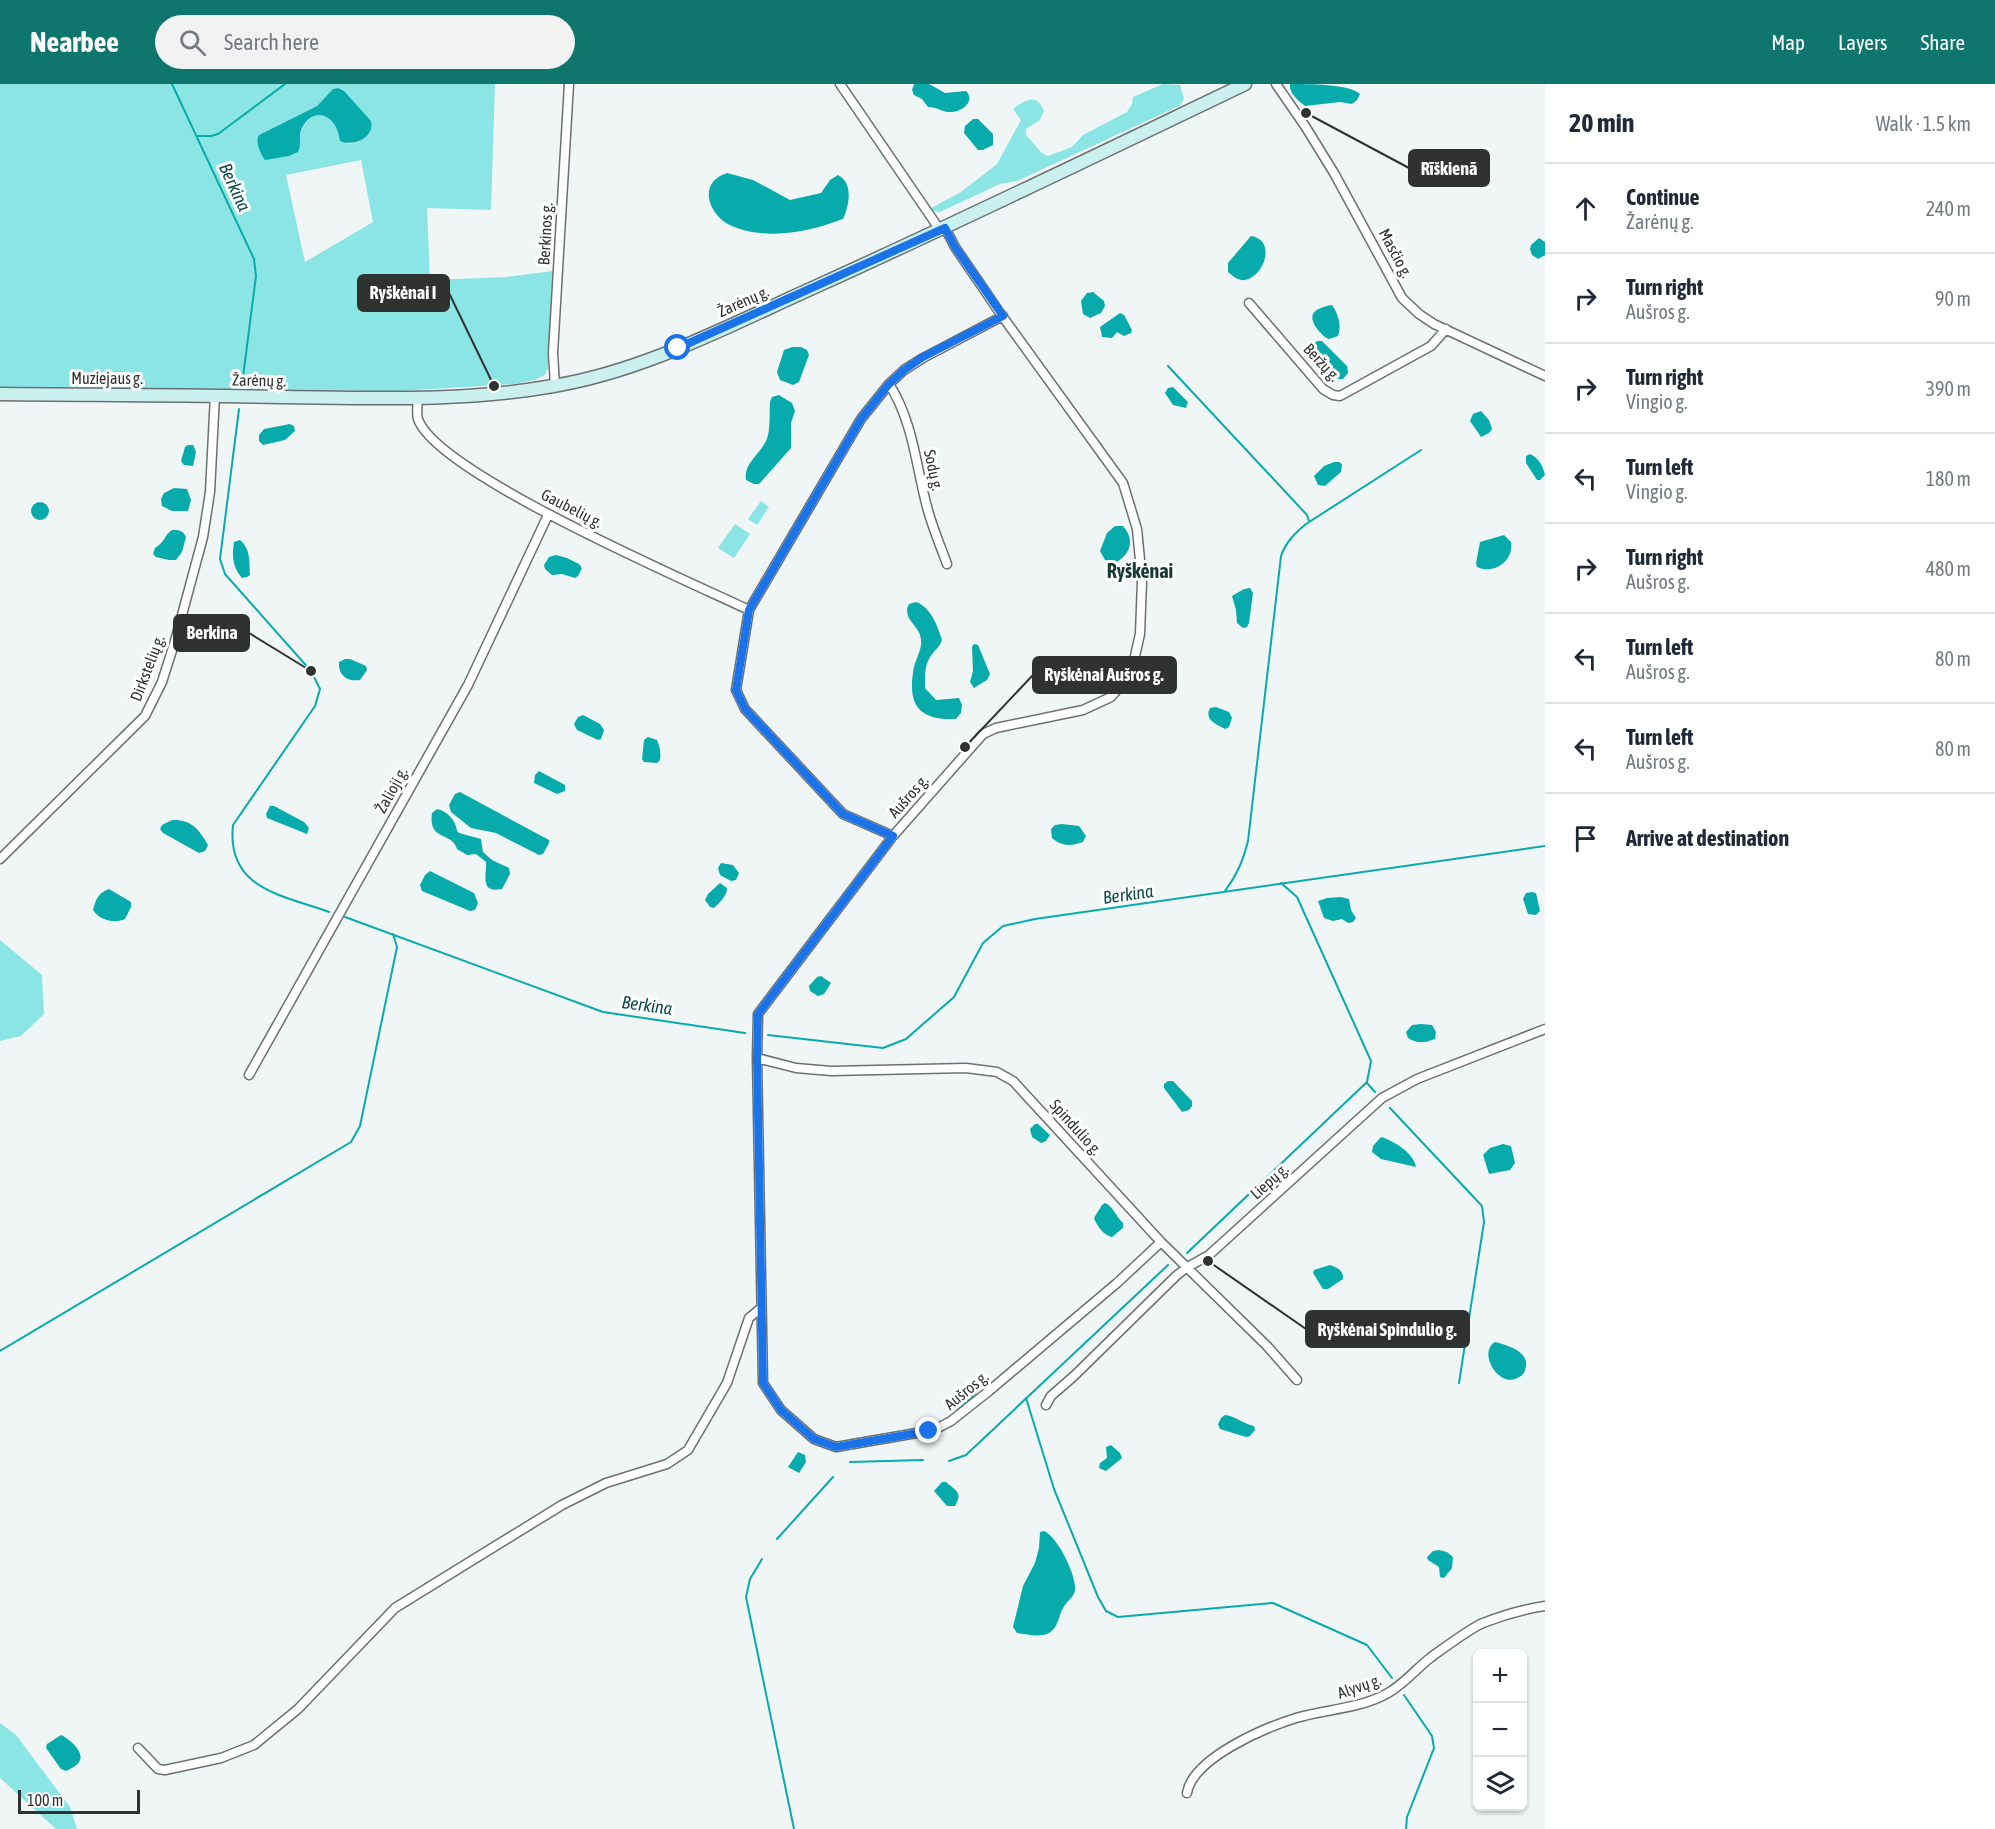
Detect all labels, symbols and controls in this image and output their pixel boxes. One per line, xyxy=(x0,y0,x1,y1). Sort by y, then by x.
search box xyxy=(155,15,575,69)
text: Nearbee xyxy=(30,26,119,58)
icon: search xyxy=(176,26,209,59)
text: Search here xyxy=(224,29,319,55)
text: Map xyxy=(1771,30,1805,54)
text: Layers xyxy=(1838,30,1888,54)
text: Share xyxy=(1921,30,1965,54)
text: 20 min xyxy=(1569,108,1634,138)
text: Walk · 1.5 km xyxy=(1876,112,1971,135)
callout: Rīškienā xyxy=(1409,150,1489,186)
text: Rīškienā xyxy=(1421,158,1477,179)
water label: Berkina xyxy=(215,160,255,215)
text: Continue xyxy=(1626,184,1700,210)
icon: ahead xyxy=(1569,192,1602,225)
text: 240 m xyxy=(1926,197,1971,220)
street label: Berkinos g. xyxy=(534,202,557,266)
text: Žarėnų g. xyxy=(1626,210,1694,233)
street label: Masčio g. xyxy=(1375,225,1416,281)
text: Turn right xyxy=(1626,274,1703,300)
callout: Ryškėnai I xyxy=(358,275,449,311)
text: Ryškėnai I xyxy=(370,282,436,303)
street label: Žarėnų g. xyxy=(715,282,772,321)
icon: right xyxy=(1569,282,1602,315)
text: 90 m xyxy=(1935,287,1971,310)
text: Aušros g. xyxy=(1626,300,1690,323)
route start xyxy=(664,334,690,360)
street label: Beržų g. xyxy=(1299,339,1344,385)
text: Turn right xyxy=(1626,364,1703,390)
street label: Muziejaus g. xyxy=(71,369,143,388)
street label: Žarėnų g. xyxy=(232,371,286,390)
icon: right xyxy=(1569,372,1602,405)
text: 390 m xyxy=(1926,377,1971,400)
text: Vingio g. xyxy=(1626,390,1688,413)
street label: Sodų g. xyxy=(920,448,947,493)
text: Turn left xyxy=(1626,454,1693,480)
icon: left xyxy=(1569,462,1602,495)
text: 180 m xyxy=(1926,467,1971,490)
text: Vingio g. xyxy=(1626,480,1688,503)
street label: Gaubelių g. xyxy=(538,485,606,532)
text: Turn right xyxy=(1626,544,1703,570)
icon: right xyxy=(1569,552,1602,585)
text: 480 m xyxy=(1926,557,1971,580)
district label: Ryškėnai xyxy=(1107,559,1173,582)
text: Aušros g. xyxy=(1626,570,1690,593)
callout: Berkina xyxy=(174,615,249,651)
text: Berkina xyxy=(186,622,238,643)
street label: Dirkstelių g. xyxy=(126,632,169,704)
text: Turn left xyxy=(1626,634,1693,660)
icon: left xyxy=(1569,642,1602,675)
text: 80 m xyxy=(1935,647,1971,670)
callout: Ryškėnai Aušros g. xyxy=(1033,657,1176,693)
text: Aušros g. xyxy=(1626,660,1690,683)
text: Ryškėnai Aušros g. xyxy=(1044,664,1164,685)
text: Turn left xyxy=(1626,724,1693,750)
icon: left xyxy=(1569,732,1602,765)
text: 80 m xyxy=(1935,737,1971,760)
text: Aušros g. xyxy=(1626,750,1690,773)
street label: Žalioji g. xyxy=(371,764,412,816)
street label: Aušros g. xyxy=(884,771,933,822)
icon: arrive xyxy=(1569,822,1602,855)
text: Arrive at destination xyxy=(1626,825,1789,851)
water label: Berkina xyxy=(1101,880,1155,908)
water label: Berkina xyxy=(620,991,674,1019)
street label: Spindulio g. xyxy=(1046,1096,1106,1159)
street label: Liepų g. xyxy=(1246,1159,1292,1203)
callout: Ryškėnai Spindulio g. xyxy=(1306,1311,1469,1347)
text: Ryškėnai Spindulio g. xyxy=(1317,1319,1457,1340)
street label: Aušros g. xyxy=(941,1367,992,1414)
route end xyxy=(915,1417,941,1443)
map controls xyxy=(1473,1649,1527,1811)
button: + xyxy=(1473,1649,1527,1703)
street label: Alyvų g. xyxy=(1335,1670,1384,1703)
button: − xyxy=(1473,1703,1527,1757)
button: layers xyxy=(1473,1757,1527,1811)
scale bar xyxy=(18,1787,140,1814)
text: 100 m xyxy=(27,1791,63,1809)

